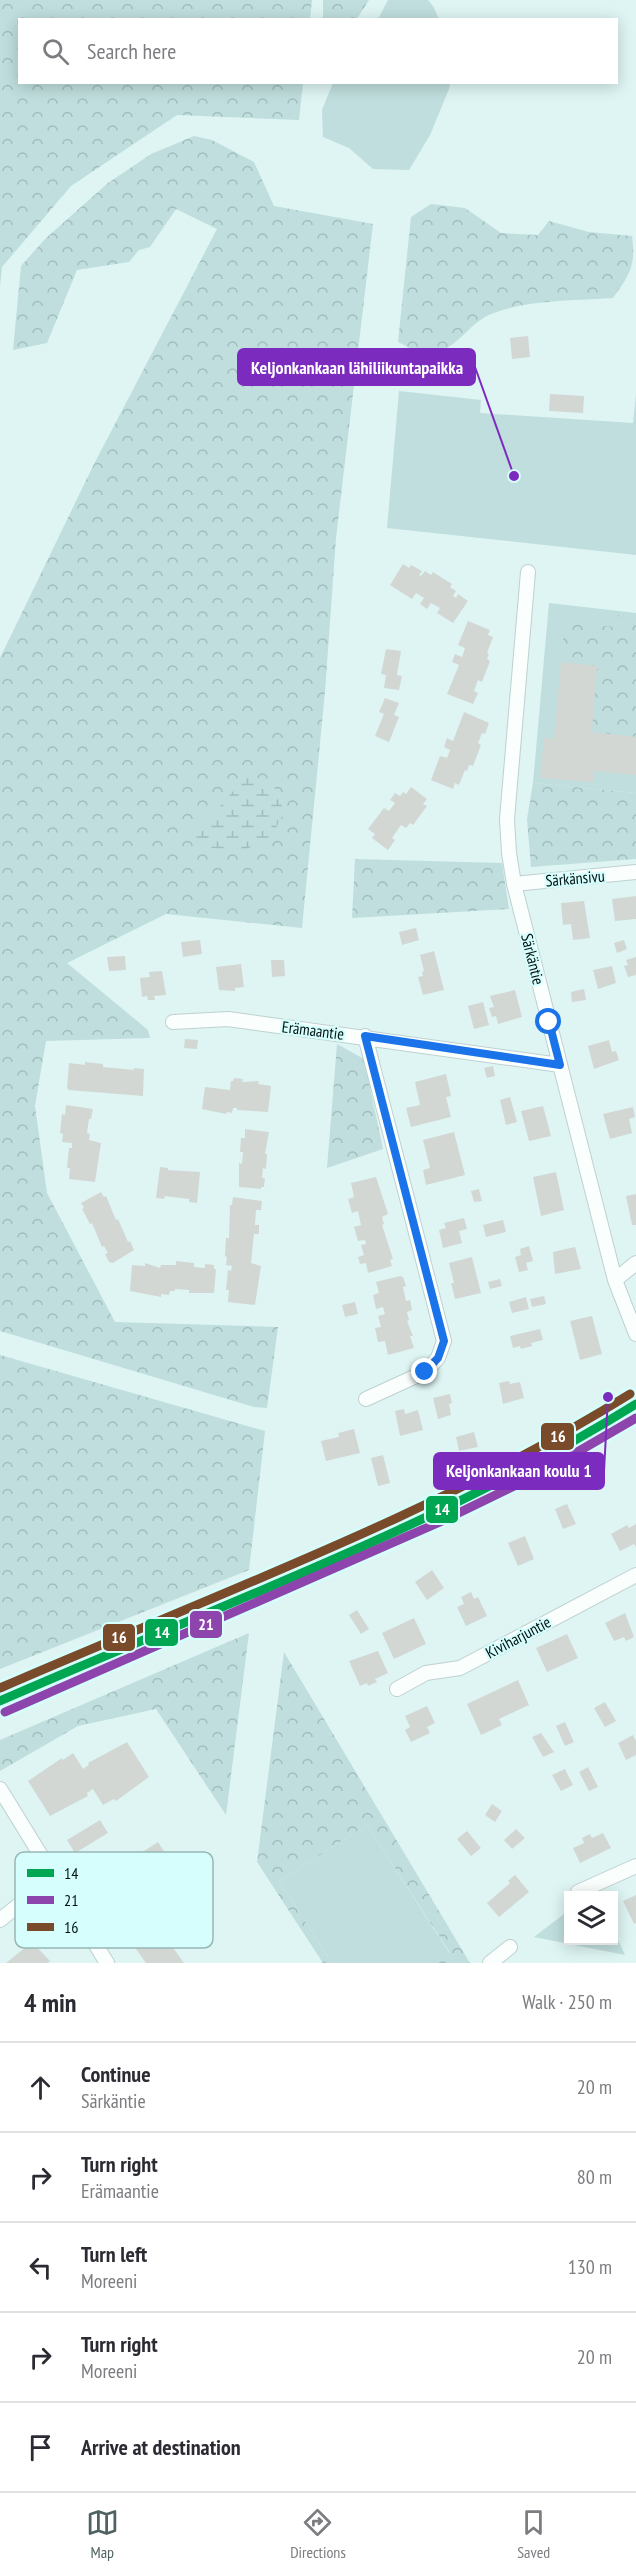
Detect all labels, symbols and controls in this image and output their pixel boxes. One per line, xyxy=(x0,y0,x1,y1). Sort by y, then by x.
search box xyxy=(18,18,618,84)
icon: search xyxy=(39,35,72,68)
text: Search here xyxy=(87,37,176,65)
callout: Keljonkankaan lähiliikuntapaikka xyxy=(238,349,475,385)
text: Keljonkankaan lähiliikuntapaikka xyxy=(251,356,463,379)
street label: Särkänsivu xyxy=(545,865,605,891)
street label: Särkäntie xyxy=(517,931,549,987)
route start xyxy=(535,1008,561,1034)
street label: Erämaantie xyxy=(281,1016,345,1044)
route end xyxy=(411,1358,437,1384)
line badge: 16 xyxy=(540,1422,575,1451)
text: 16 xyxy=(550,1426,566,1446)
callout: Keljonkankaan koulu 1 xyxy=(434,1453,604,1489)
text: Keljonkankaan koulu 1 xyxy=(446,1459,592,1482)
line badge: 14 xyxy=(425,1495,459,1524)
text: 14 xyxy=(434,1499,450,1519)
line badge: 21 xyxy=(189,1610,223,1639)
street label: Kiviharjuntie xyxy=(482,1612,554,1662)
text: 21 xyxy=(198,1614,214,1634)
line badge: 14 xyxy=(144,1618,179,1647)
text: 14 xyxy=(154,1622,170,1642)
line badge: 16 xyxy=(102,1623,136,1652)
text: 16 xyxy=(111,1627,127,1647)
legend xyxy=(15,1852,213,1948)
text: 14 xyxy=(64,1863,78,1883)
text: 21 xyxy=(64,1890,78,1910)
map controls xyxy=(564,1891,618,1945)
button: layers xyxy=(564,1891,618,1945)
text: 16 xyxy=(64,1917,78,1937)
text: 4 min xyxy=(24,1986,77,2019)
text: Walk · 250 m xyxy=(522,1989,612,2015)
text: Continue xyxy=(81,2060,151,2088)
icon: ahead xyxy=(24,2071,57,2104)
text: 20 m xyxy=(577,2074,612,2100)
text: Särkäntie xyxy=(81,2088,146,2114)
text: Turn right xyxy=(81,2150,158,2178)
icon: right xyxy=(24,2161,57,2194)
text: 80 m xyxy=(577,2164,612,2190)
text: Erämaantie xyxy=(81,2178,159,2204)
text: Turn left xyxy=(81,2240,147,2268)
icon: left xyxy=(24,2251,57,2284)
text: 130 m xyxy=(568,2254,612,2280)
text: Moreeni xyxy=(81,2268,137,2294)
text: Turn right xyxy=(81,2330,158,2358)
icon: right xyxy=(24,2341,57,2374)
text: 20 m xyxy=(577,2344,612,2370)
text: Moreeni xyxy=(81,2358,137,2384)
icon: arrive xyxy=(24,2431,57,2464)
text: Arrive at destination xyxy=(81,2433,241,2461)
tab: Map xyxy=(86,2506,119,2562)
tab: Directions xyxy=(290,2506,346,2562)
tab: Saved xyxy=(517,2506,550,2562)

